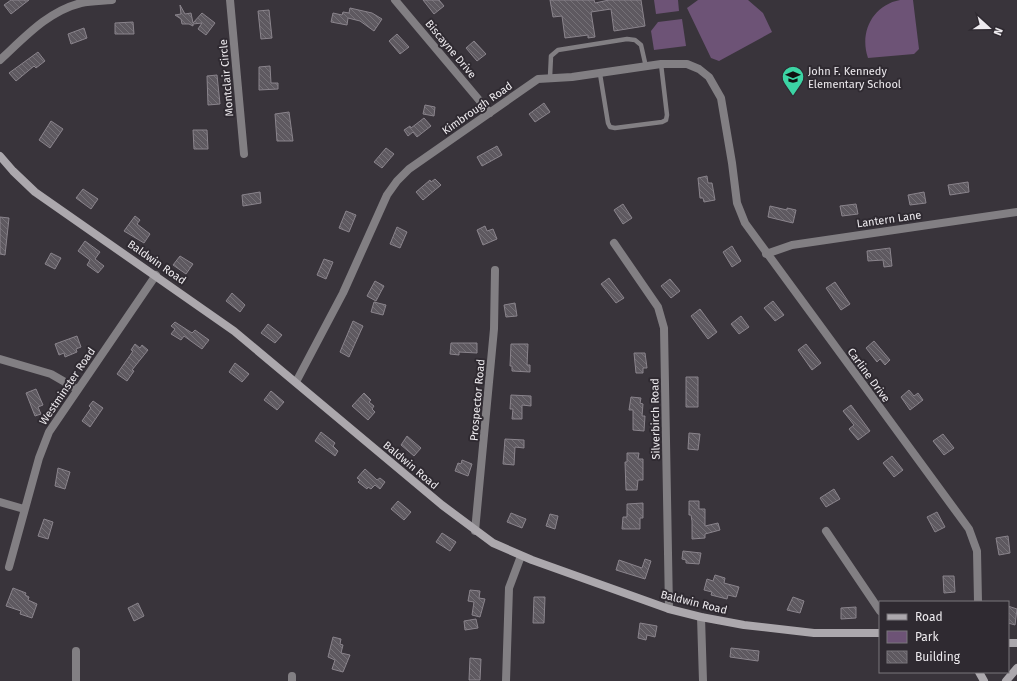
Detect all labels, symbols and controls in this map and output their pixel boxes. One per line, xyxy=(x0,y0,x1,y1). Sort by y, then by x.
north arrow xyxy=(969,8,1009,48)
street label: Biscayne Drive xyxy=(422,17,479,81)
text: N xyxy=(990,26,1005,37)
street label: Montclair Circle xyxy=(217,39,236,117)
school or university icon: John F. Kennedy Elementary School xyxy=(780,64,806,97)
place label: John F. Kennedy Elementary School xyxy=(808,65,901,91)
street label: Kimbrough Road xyxy=(440,79,515,137)
street label: Lantern Lane xyxy=(856,209,922,230)
street label: Baldwin Road xyxy=(125,238,188,287)
street label: Westminster Road xyxy=(37,345,98,427)
street label: Carline Drive xyxy=(845,346,893,405)
street label: Prospector Road xyxy=(467,359,488,442)
street label: Silverbirch Road xyxy=(648,378,663,460)
street label: Baldwin Road xyxy=(380,439,441,492)
street label: Baldwin Road xyxy=(659,588,728,617)
legend xyxy=(879,601,1009,673)
text: Road xyxy=(915,610,943,624)
text: Park xyxy=(915,630,939,644)
text: Building xyxy=(915,650,961,664)

